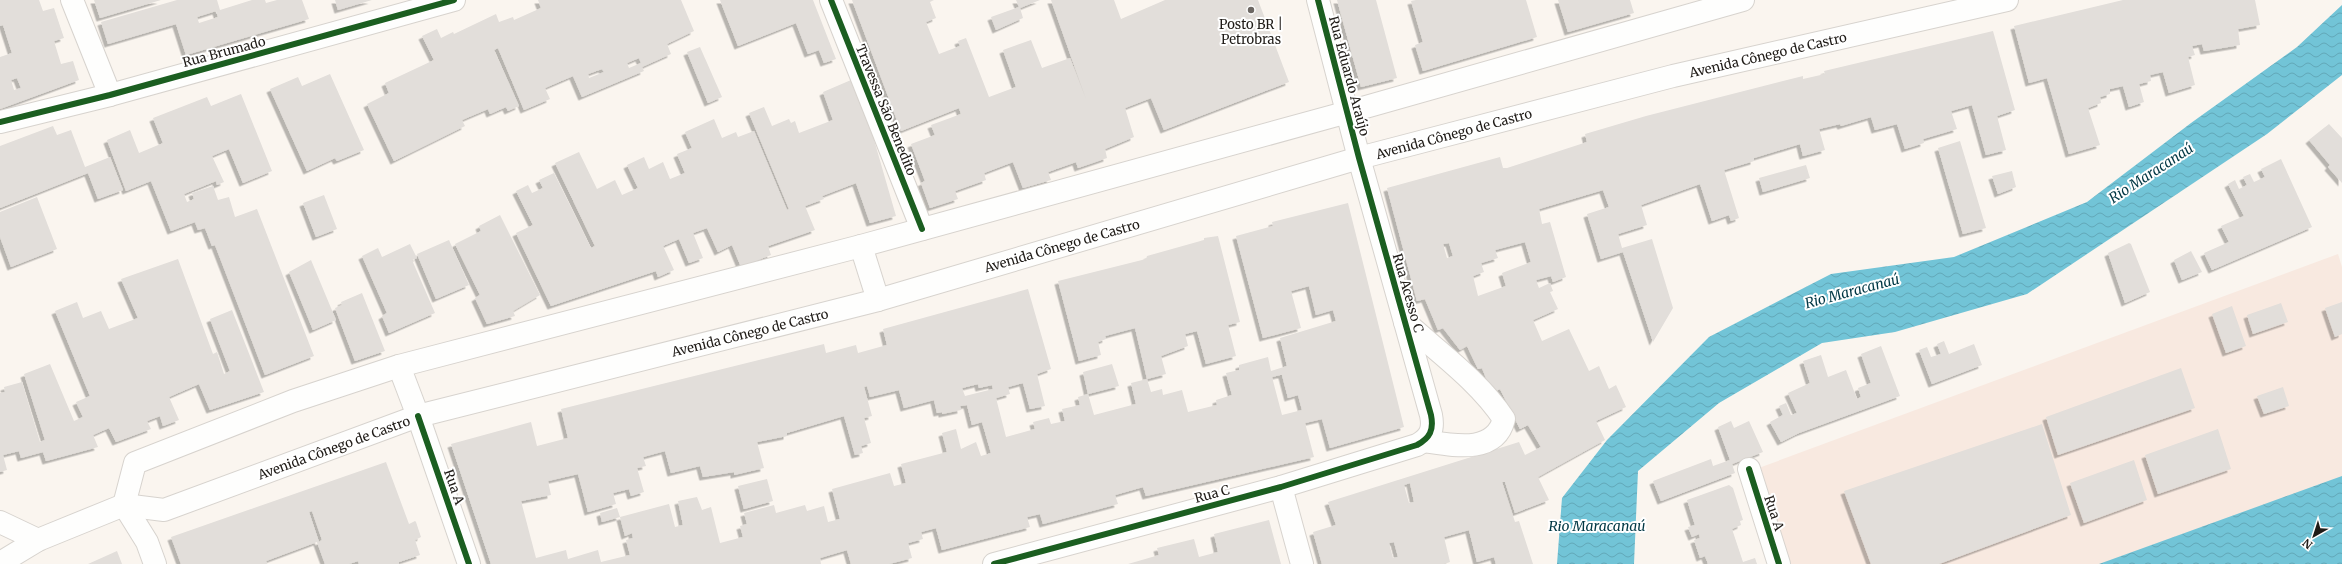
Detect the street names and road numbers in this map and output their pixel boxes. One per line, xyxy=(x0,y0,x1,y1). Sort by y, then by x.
street label: Rua Eduardo Araújo xyxy=(1325,14,1373,138)
street label: Avenida Cônego de Castro xyxy=(1687,29,1849,82)
street label: Rua Brumado xyxy=(181,33,268,71)
street label: Travessa São Benedito xyxy=(852,42,920,178)
street label: Avenida Cônego de Castro xyxy=(1373,105,1534,163)
street label: Avenida Cônego de Castro xyxy=(981,216,1142,277)
street label: Rua Acesso C xyxy=(1389,252,1427,334)
street label: Avenida Cônego de Castro xyxy=(669,305,831,361)
street label: Avenida Cônego de Castro xyxy=(255,412,413,484)
street label: Rua A xyxy=(440,467,468,508)
street label: Rua C xyxy=(1193,481,1231,507)
street label: Rua A xyxy=(1760,493,1788,534)

